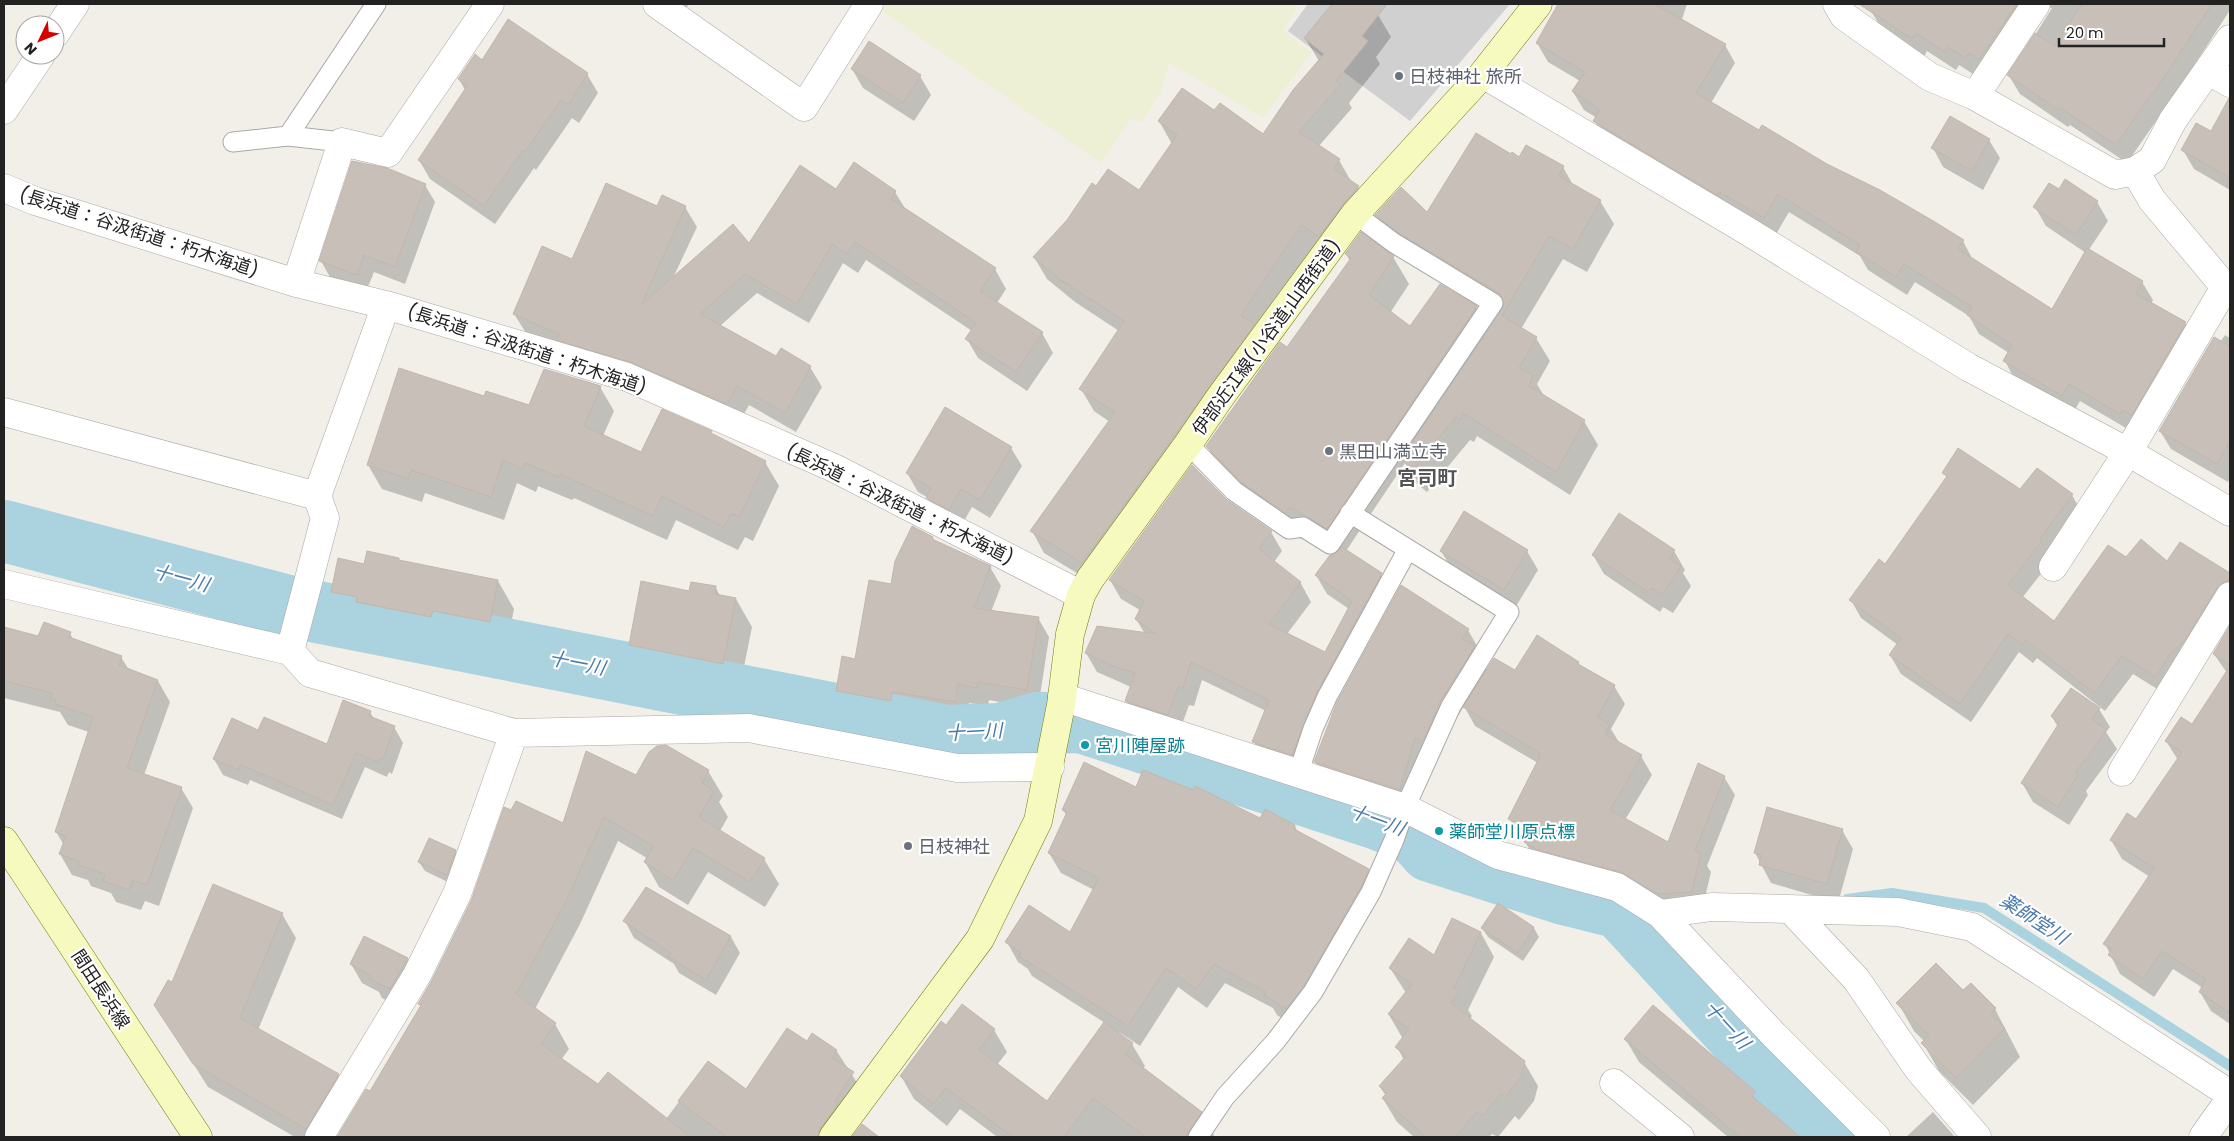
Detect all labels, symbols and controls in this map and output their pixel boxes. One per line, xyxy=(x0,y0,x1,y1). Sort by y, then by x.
north arrow xyxy=(15,15,65,65)
scale bar xyxy=(2059,15,2164,47)
text: 20 m xyxy=(2066,22,2104,43)
text: N xyxy=(20,38,41,60)
place label: 日枝神社 旅所 xyxy=(1409,64,1522,89)
marker: 日枝神社 旅所 xyxy=(1393,70,1405,82)
street label: (長浜道：谷汲街道：朽木海道) xyxy=(16,181,262,283)
street label: 伊部近江線(小谷道;山西街道) xyxy=(1186,234,1346,440)
street label: (長浜道：谷汲街道：朽木海道) xyxy=(404,298,650,400)
street label: (長浜道：谷汲街道：朽木海道) xyxy=(782,438,1018,570)
place label: 黒田山満立寺 xyxy=(1339,439,1447,464)
marker: 黒田山満立寺 xyxy=(1323,445,1335,457)
district label: 宮司町 xyxy=(1397,464,1457,492)
water label: 十一川 xyxy=(150,558,214,599)
water label: 十一川 xyxy=(546,644,610,682)
water label: 十一川 xyxy=(945,717,1005,747)
place label: 宮川陣屋跡 xyxy=(1095,733,1185,758)
marker: 宮川陣屋跡 xyxy=(1079,739,1091,751)
water label: 十一川 xyxy=(1346,798,1410,843)
place label: 薬師堂川原点標 xyxy=(1449,819,1575,844)
marker: 薬師堂川原点標 xyxy=(1433,825,1445,837)
place label: 日枝神社 xyxy=(918,834,990,859)
marker: 日枝神社 xyxy=(902,840,914,852)
water label: 薬師堂川 xyxy=(1995,887,2075,952)
street label: 間田長浜線 xyxy=(66,944,136,1034)
water label: 十一川 xyxy=(1698,995,1758,1057)

